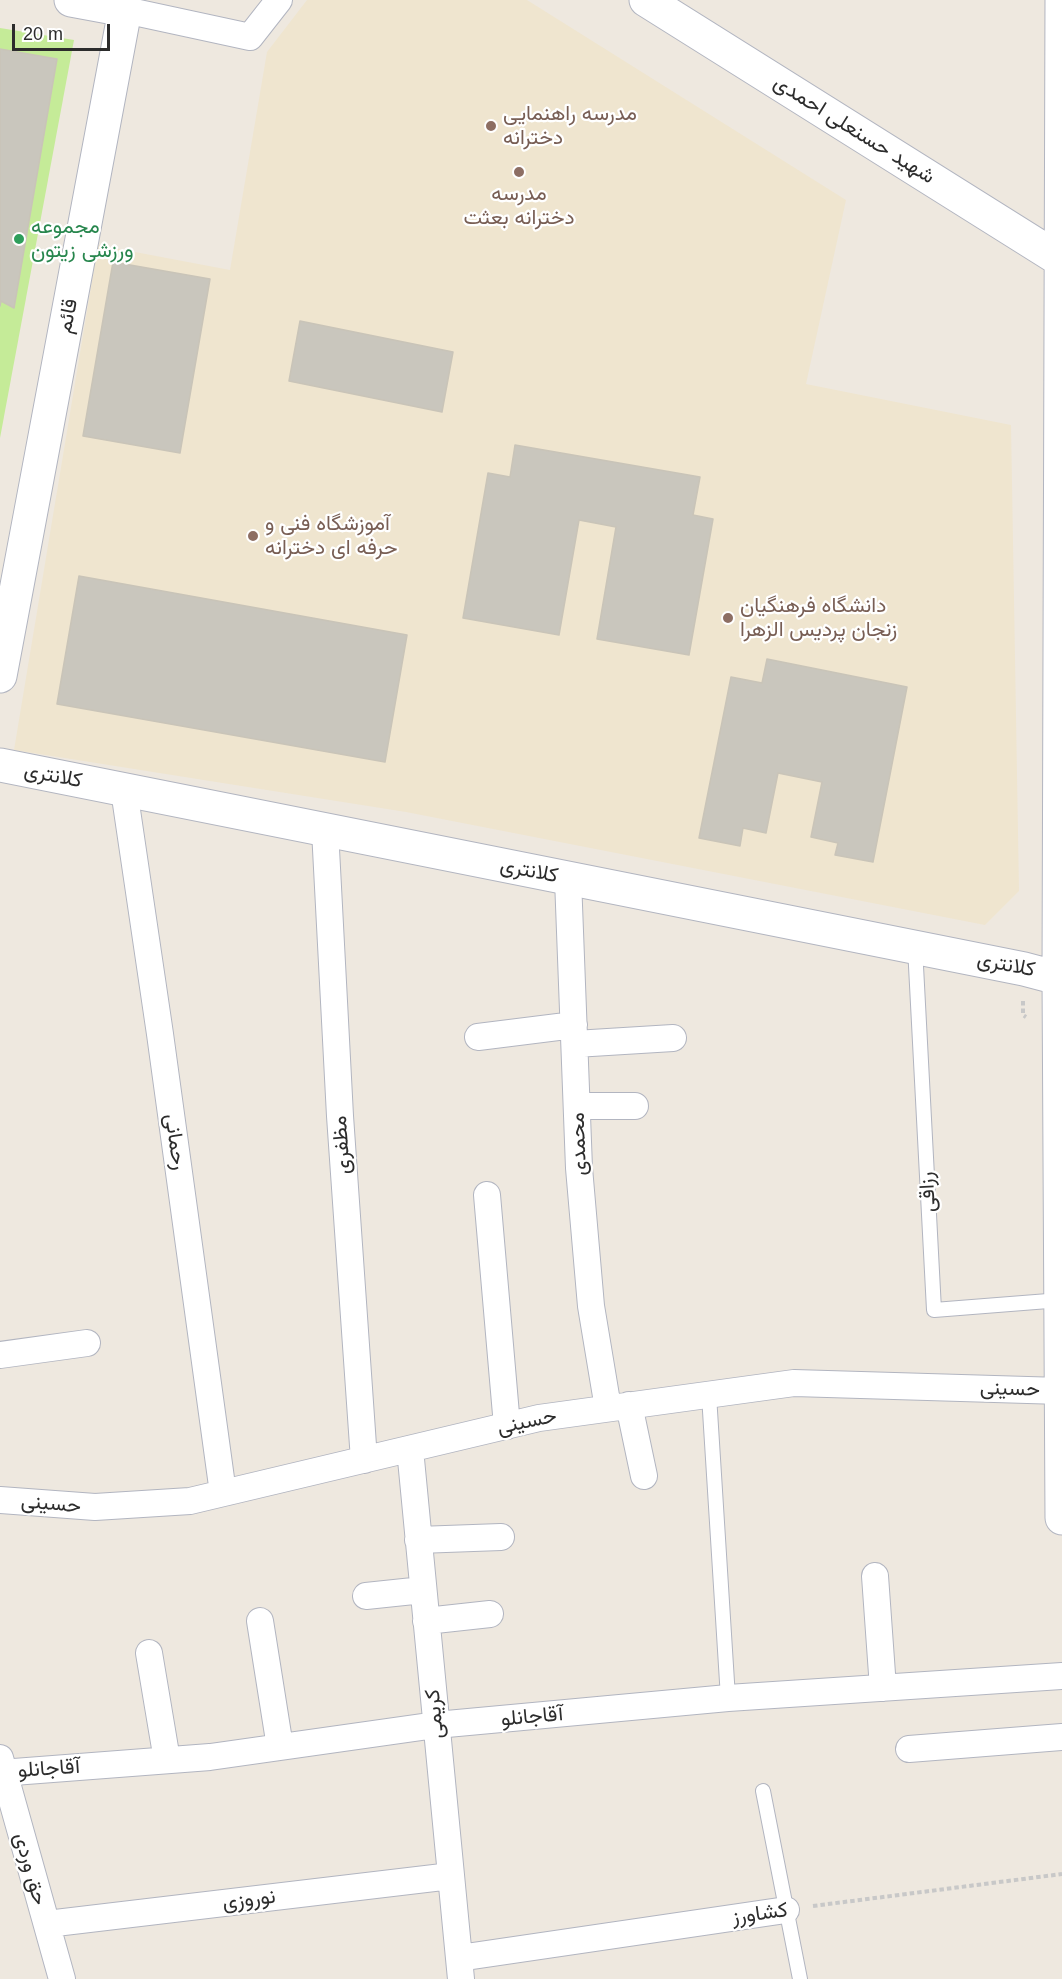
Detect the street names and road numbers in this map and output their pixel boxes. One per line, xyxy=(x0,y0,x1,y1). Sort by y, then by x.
street label: شهید حسنعلی احمدی xyxy=(769,70,939,190)
street label: قائم xyxy=(52,296,84,336)
street label: کلانتری xyxy=(22,758,84,794)
street label: کلانتری xyxy=(498,853,560,889)
street label: کلانتری xyxy=(975,947,1037,983)
street label: رحمانی xyxy=(159,1112,191,1172)
street label: محمدی xyxy=(565,1112,593,1176)
street label: مظفری xyxy=(327,1115,357,1175)
street label: رزاقی xyxy=(914,1171,942,1213)
street label: حسینی xyxy=(980,1375,1040,1403)
street label: حسینی xyxy=(495,1403,559,1441)
street label: حسینی xyxy=(20,1489,82,1519)
street label: کریمی xyxy=(420,1688,450,1740)
street label: آقاجانلو xyxy=(500,1702,564,1732)
street label: آقاجانلو xyxy=(17,1754,81,1784)
street label: حق وردی xyxy=(8,1830,52,1908)
street label: نوروزی xyxy=(221,1884,277,1916)
street label: کشاورز xyxy=(731,1898,789,1930)

